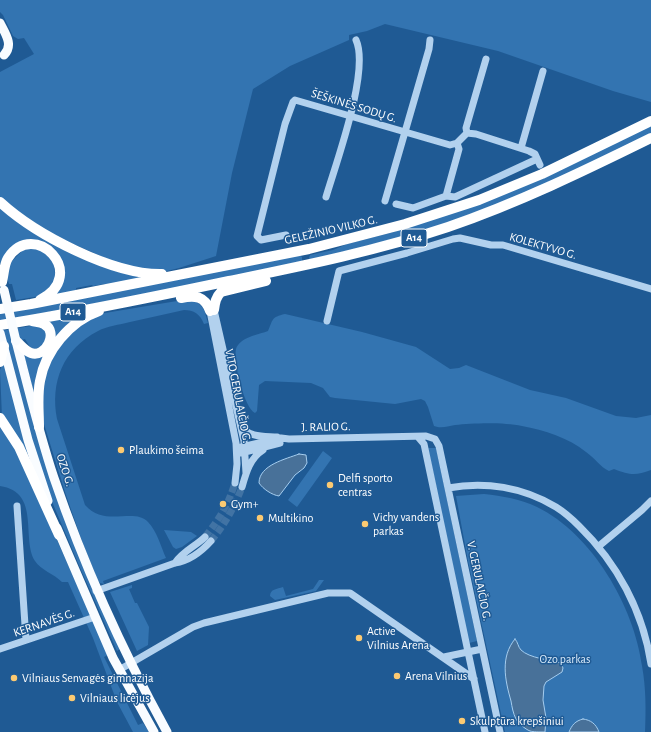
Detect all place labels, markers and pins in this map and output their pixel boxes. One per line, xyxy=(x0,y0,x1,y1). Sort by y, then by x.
place label: Plaukimo šeima xyxy=(129,443,204,457)
marker: Plaukimo šeima xyxy=(116,445,126,455)
place label: Delfi sporto centras xyxy=(338,471,393,499)
marker: Delfi sporto centras xyxy=(325,480,335,490)
place label: Gym+ xyxy=(231,497,258,511)
marker: Gym+ xyxy=(218,499,228,509)
place label: Vichy vandens parkas xyxy=(373,510,439,538)
place label: Multikino xyxy=(268,511,314,525)
marker: Multikino xyxy=(255,513,265,523)
marker: Vichy vandens parkas xyxy=(360,519,370,529)
place label: Active Vilnius Arena xyxy=(367,624,429,652)
marker: Active Vilnius Arena xyxy=(354,633,364,643)
place label: Arena Vilnius xyxy=(405,669,467,683)
place label: Vilniaus Senvagės gimnazija xyxy=(22,671,153,685)
marker: Arena Vilnius xyxy=(392,671,402,681)
marker: Vilniaus Senvagės gimnazija xyxy=(9,673,19,683)
place label: Vilniaus licėjus xyxy=(80,691,150,705)
marker: Vilniaus licėjus xyxy=(67,693,77,703)
place label: Skulptūra krepšiniui xyxy=(470,714,564,728)
marker: Skulptūra krepšiniui xyxy=(457,716,467,726)

